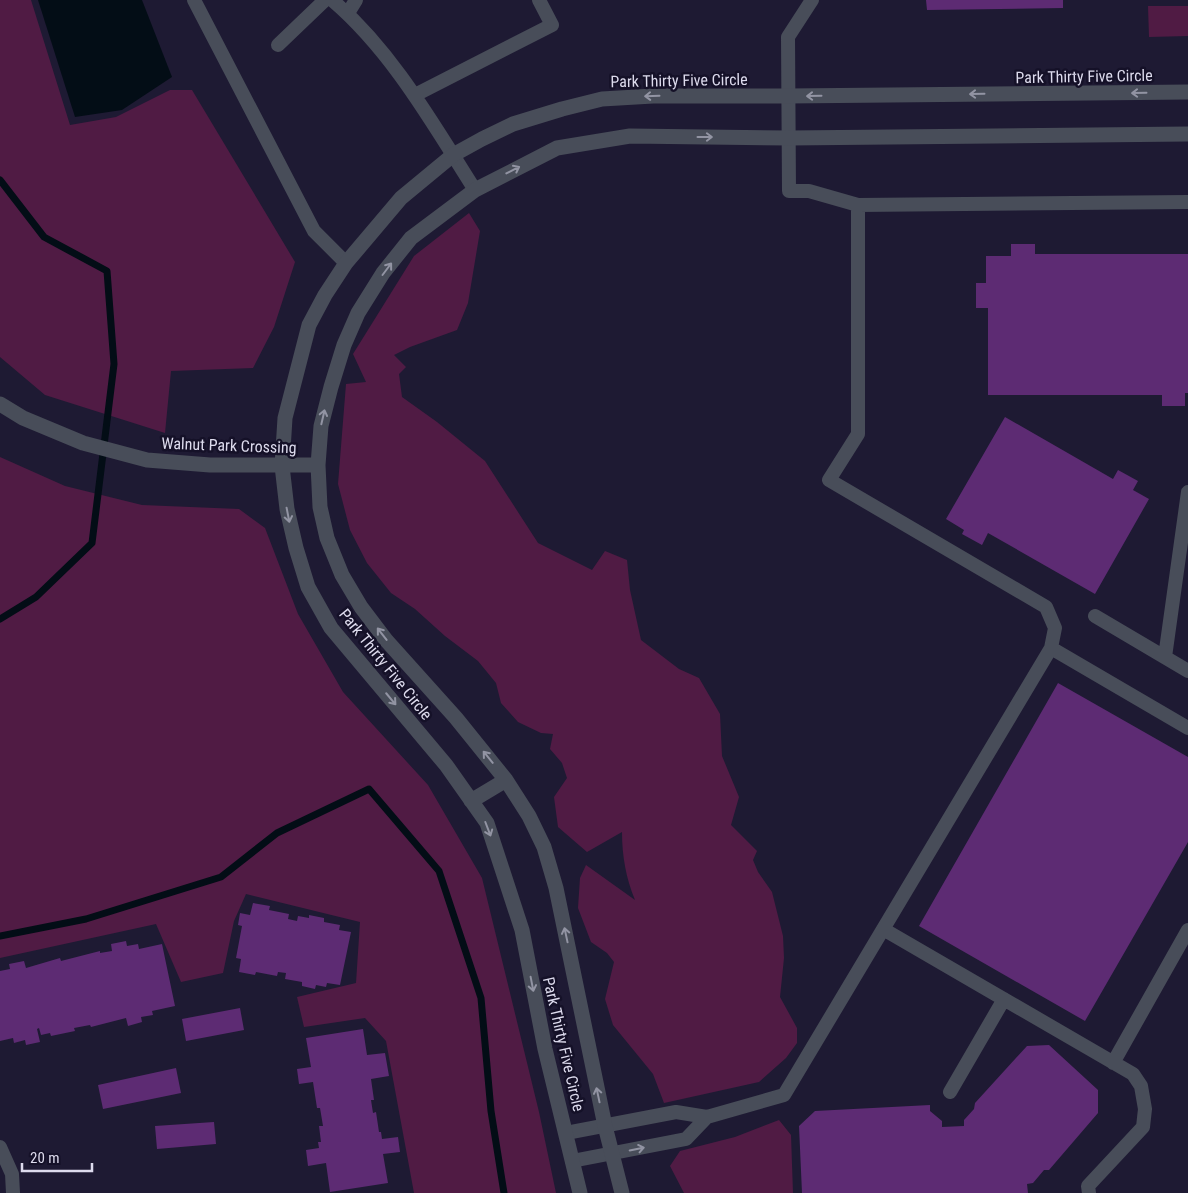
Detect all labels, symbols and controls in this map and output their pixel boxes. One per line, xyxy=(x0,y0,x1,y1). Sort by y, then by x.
street label: Park Thirty Five Circle xyxy=(1015,66,1153,87)
street label: Park Thirty Five Circle xyxy=(610,70,748,91)
one-way arrow xyxy=(1132,88,1148,98)
one-way arrow xyxy=(969,89,986,99)
one-way arrow xyxy=(644,91,660,101)
one-way arrow xyxy=(807,91,823,101)
one-way arrow xyxy=(696,132,712,142)
one-way arrow xyxy=(505,165,520,174)
one-way arrow xyxy=(381,263,392,276)
one-way arrow xyxy=(319,410,328,426)
street label: Walnut Park Crossing xyxy=(161,434,297,457)
one-way arrow xyxy=(284,506,294,522)
street label: Park Thirty Five Circle xyxy=(335,605,436,724)
one-way arrow xyxy=(377,627,387,641)
one-way arrow xyxy=(385,692,396,705)
one-way arrow xyxy=(482,751,493,764)
one-way arrow xyxy=(484,820,493,836)
one-way arrow xyxy=(560,928,570,944)
street label: Park Thirty Five Circle xyxy=(539,975,588,1113)
one-way arrow xyxy=(528,976,538,992)
one-way arrow xyxy=(593,1087,603,1103)
scale bar xyxy=(22,1140,92,1172)
one-way arrow xyxy=(629,1143,645,1153)
text: 20 m xyxy=(30,1149,60,1167)

